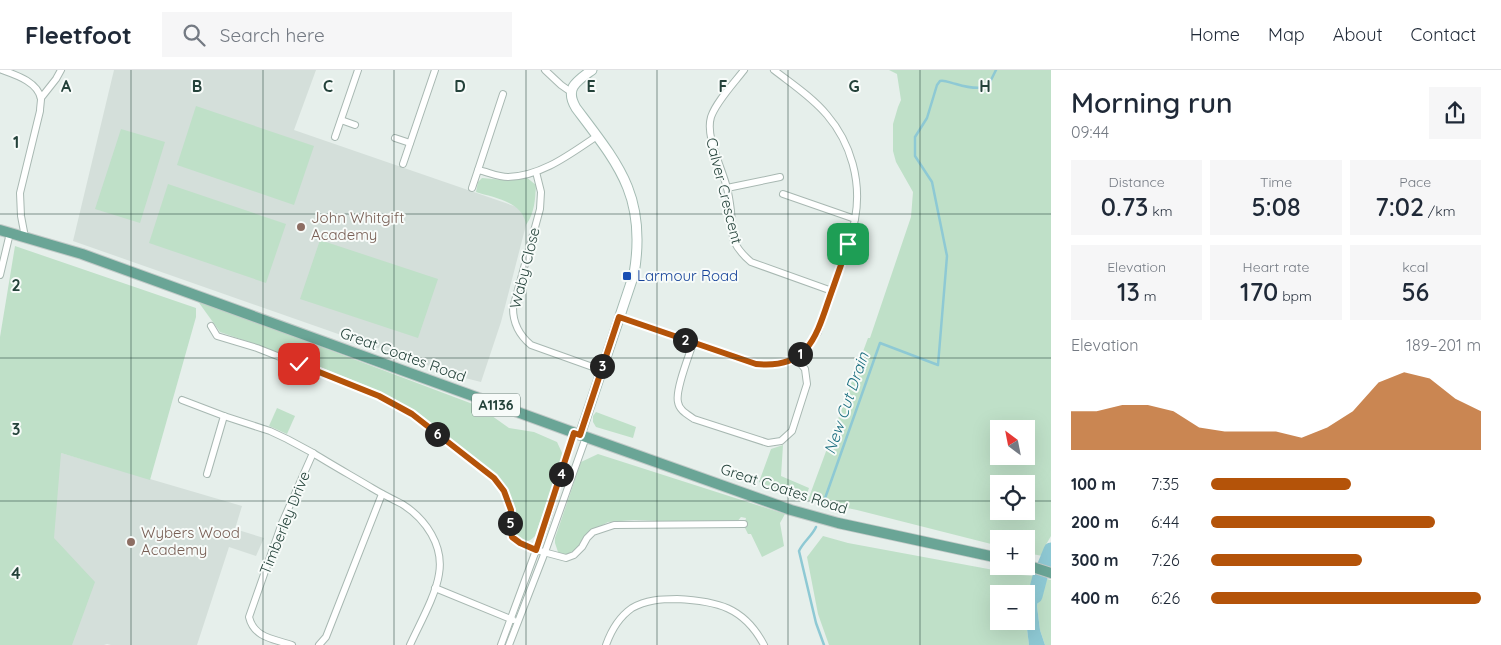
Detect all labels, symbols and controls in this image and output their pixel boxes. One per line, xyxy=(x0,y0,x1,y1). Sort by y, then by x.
search box xyxy=(162,12,512,57)
text: Fleetfoot xyxy=(25,20,132,50)
icon: search xyxy=(180,21,208,49)
text: Search here xyxy=(220,23,325,47)
text: Home xyxy=(1190,23,1240,46)
text: Map xyxy=(1268,23,1305,46)
text: About xyxy=(1333,23,1383,46)
text: Contact xyxy=(1411,23,1476,46)
text: A xyxy=(61,76,72,96)
text: B xyxy=(192,76,202,96)
text: C xyxy=(323,76,333,96)
text: D xyxy=(454,76,466,96)
text: E xyxy=(586,76,596,96)
text: F xyxy=(719,76,728,96)
text: G xyxy=(848,76,860,96)
text: H xyxy=(979,76,991,96)
text: Morning run xyxy=(1071,85,1232,120)
button: share xyxy=(1429,87,1481,139)
text: 09:44 xyxy=(1071,122,1109,142)
text: 1 xyxy=(13,132,19,152)
street label: Calver Crescent xyxy=(702,136,747,246)
text: Distance xyxy=(1109,173,1165,191)
text: Time xyxy=(1260,173,1292,191)
text: Pace xyxy=(1399,173,1431,191)
text: 0.73 xyxy=(1101,191,1148,222)
text: 5:08 xyxy=(1251,191,1301,222)
text: 7:02 xyxy=(1375,191,1424,222)
text: km xyxy=(1148,202,1173,220)
text: /km xyxy=(1424,202,1455,220)
place label: John Whitgift Academy xyxy=(311,208,404,244)
marker: John Whitgift Academy xyxy=(295,221,307,233)
pin xyxy=(827,223,869,265)
street label: Waby Close xyxy=(505,225,544,310)
icon: arrive xyxy=(834,230,862,258)
text: Elevation xyxy=(1107,258,1166,276)
text: Heart rate xyxy=(1243,258,1309,276)
text: kcal xyxy=(1402,258,1428,276)
place label: Larmour Road xyxy=(637,266,738,285)
marker: Larmour Road xyxy=(621,270,633,282)
text: 2 xyxy=(11,275,21,295)
text: 13 xyxy=(1117,276,1140,307)
text: 170 xyxy=(1240,276,1278,307)
text: 56 xyxy=(1401,276,1429,307)
text: m xyxy=(1140,287,1156,305)
text: bpm xyxy=(1278,287,1312,305)
street label: Great Coates Road xyxy=(338,323,469,386)
pin: 2 xyxy=(672,328,698,352)
text: 2 xyxy=(682,331,689,349)
text: Elevation xyxy=(1071,335,1138,355)
text: 189–201 m xyxy=(1406,335,1481,355)
pin: 1 xyxy=(788,342,812,366)
pin xyxy=(278,343,320,385)
text: 1 xyxy=(798,345,803,363)
water label: New Cut Drain xyxy=(819,349,873,457)
icon: check xyxy=(285,350,313,378)
pin: 3 xyxy=(590,354,614,378)
text: 3 xyxy=(599,357,606,375)
road number: A1136 xyxy=(472,394,520,416)
text: 3 xyxy=(12,419,20,439)
north arrow xyxy=(990,420,1035,465)
map controls xyxy=(990,420,1035,630)
pin: 6 xyxy=(424,422,450,446)
text: 6 xyxy=(434,425,441,443)
street label: Great Coates Road xyxy=(718,459,850,518)
pin: 4 xyxy=(548,462,574,486)
text: 4 xyxy=(557,465,566,483)
street label: Timberley Drive xyxy=(255,468,314,577)
text: 100 m xyxy=(1071,474,1116,494)
text: 7:35 xyxy=(1151,474,1179,494)
button: locate xyxy=(990,475,1035,520)
pin: 5 xyxy=(498,510,522,536)
text: 200 m xyxy=(1071,512,1119,532)
text: 6:44 xyxy=(1151,512,1179,532)
text: 5 xyxy=(506,514,515,532)
place label: Wybers Wood Academy xyxy=(141,523,240,559)
button: + xyxy=(990,530,1035,575)
marker: Wybers Wood Academy xyxy=(125,536,137,548)
text: 300 m xyxy=(1071,550,1118,570)
text: 7:26 xyxy=(1151,550,1180,570)
text: 4 xyxy=(11,563,21,583)
button: − xyxy=(990,585,1035,630)
text: 400 m xyxy=(1071,588,1119,608)
text: 6:26 xyxy=(1151,588,1180,608)

